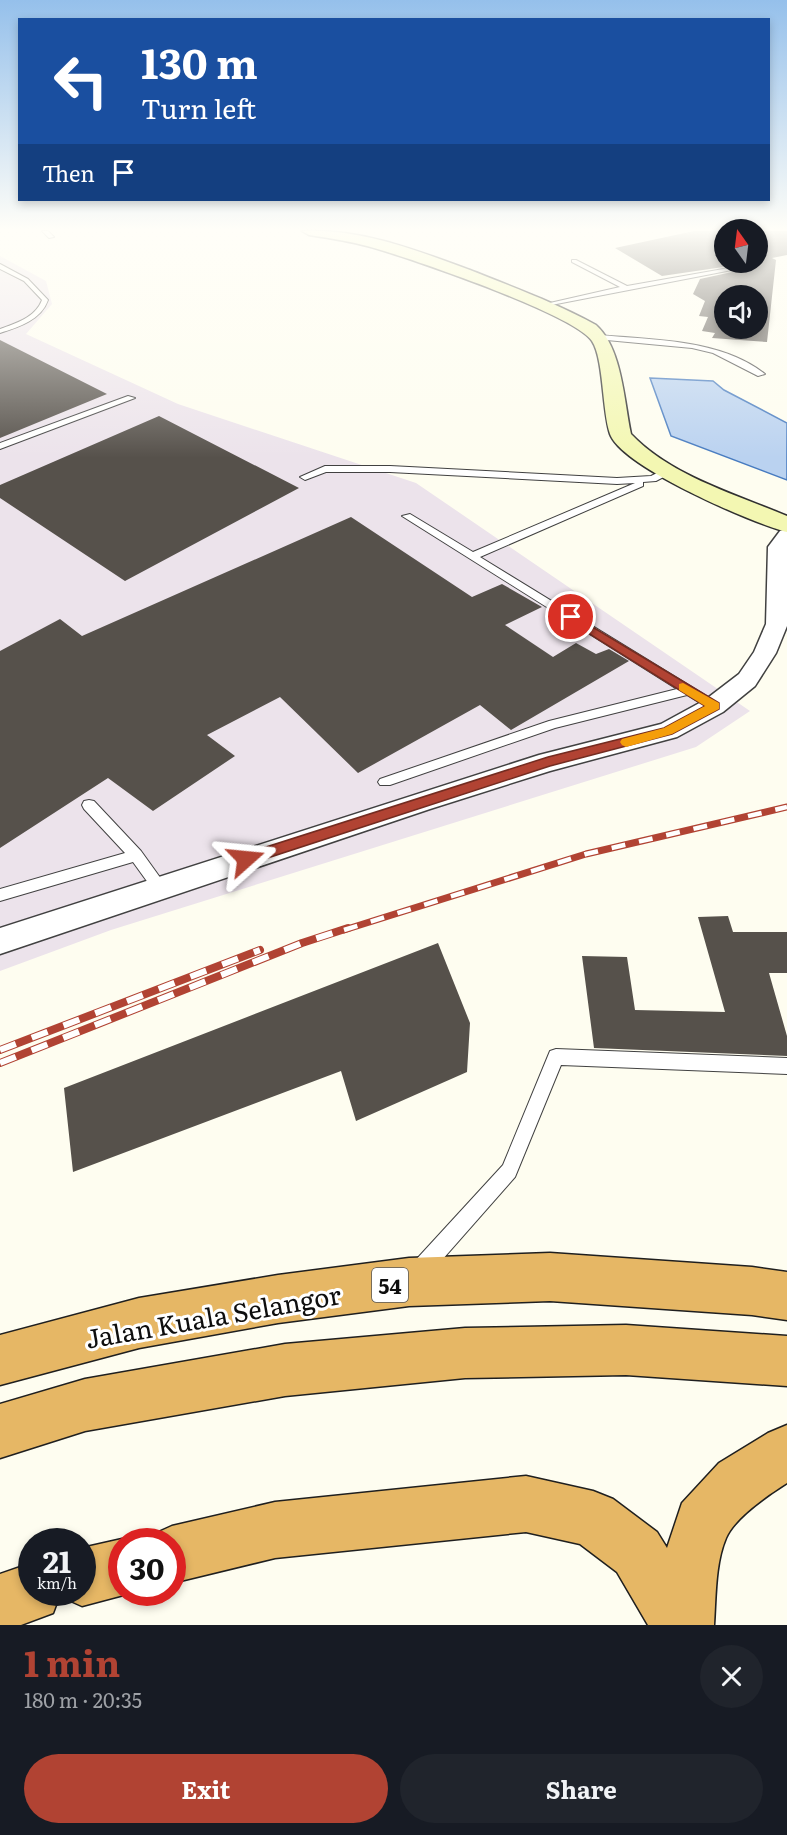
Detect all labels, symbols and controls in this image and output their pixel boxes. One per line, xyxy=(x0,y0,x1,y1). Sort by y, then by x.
text: 130 m xyxy=(141,30,258,92)
icon: left xyxy=(42,42,120,120)
text: Turn left xyxy=(141,87,256,127)
text: Then xyxy=(42,156,95,189)
icon: arrive xyxy=(107,156,140,189)
north arrow xyxy=(714,219,768,273)
map controls xyxy=(714,219,768,339)
button: sound xyxy=(714,285,768,339)
pin xyxy=(545,591,596,642)
icon: arrive xyxy=(554,600,587,633)
position arrow xyxy=(214,827,278,891)
road number: 54 xyxy=(372,1268,408,1302)
street label: Jalan Kuala Selangor xyxy=(82,1273,344,1357)
speed limit sign: 30 xyxy=(108,1528,186,1606)
text: 21 xyxy=(43,1538,71,1582)
text: km/h xyxy=(37,1571,77,1594)
text: 1 min xyxy=(24,1635,120,1688)
button: close xyxy=(700,1645,763,1708)
text: 180 m · 20:35 xyxy=(24,1684,142,1714)
button: Exit xyxy=(24,1754,388,1823)
button: Share xyxy=(400,1754,763,1823)

